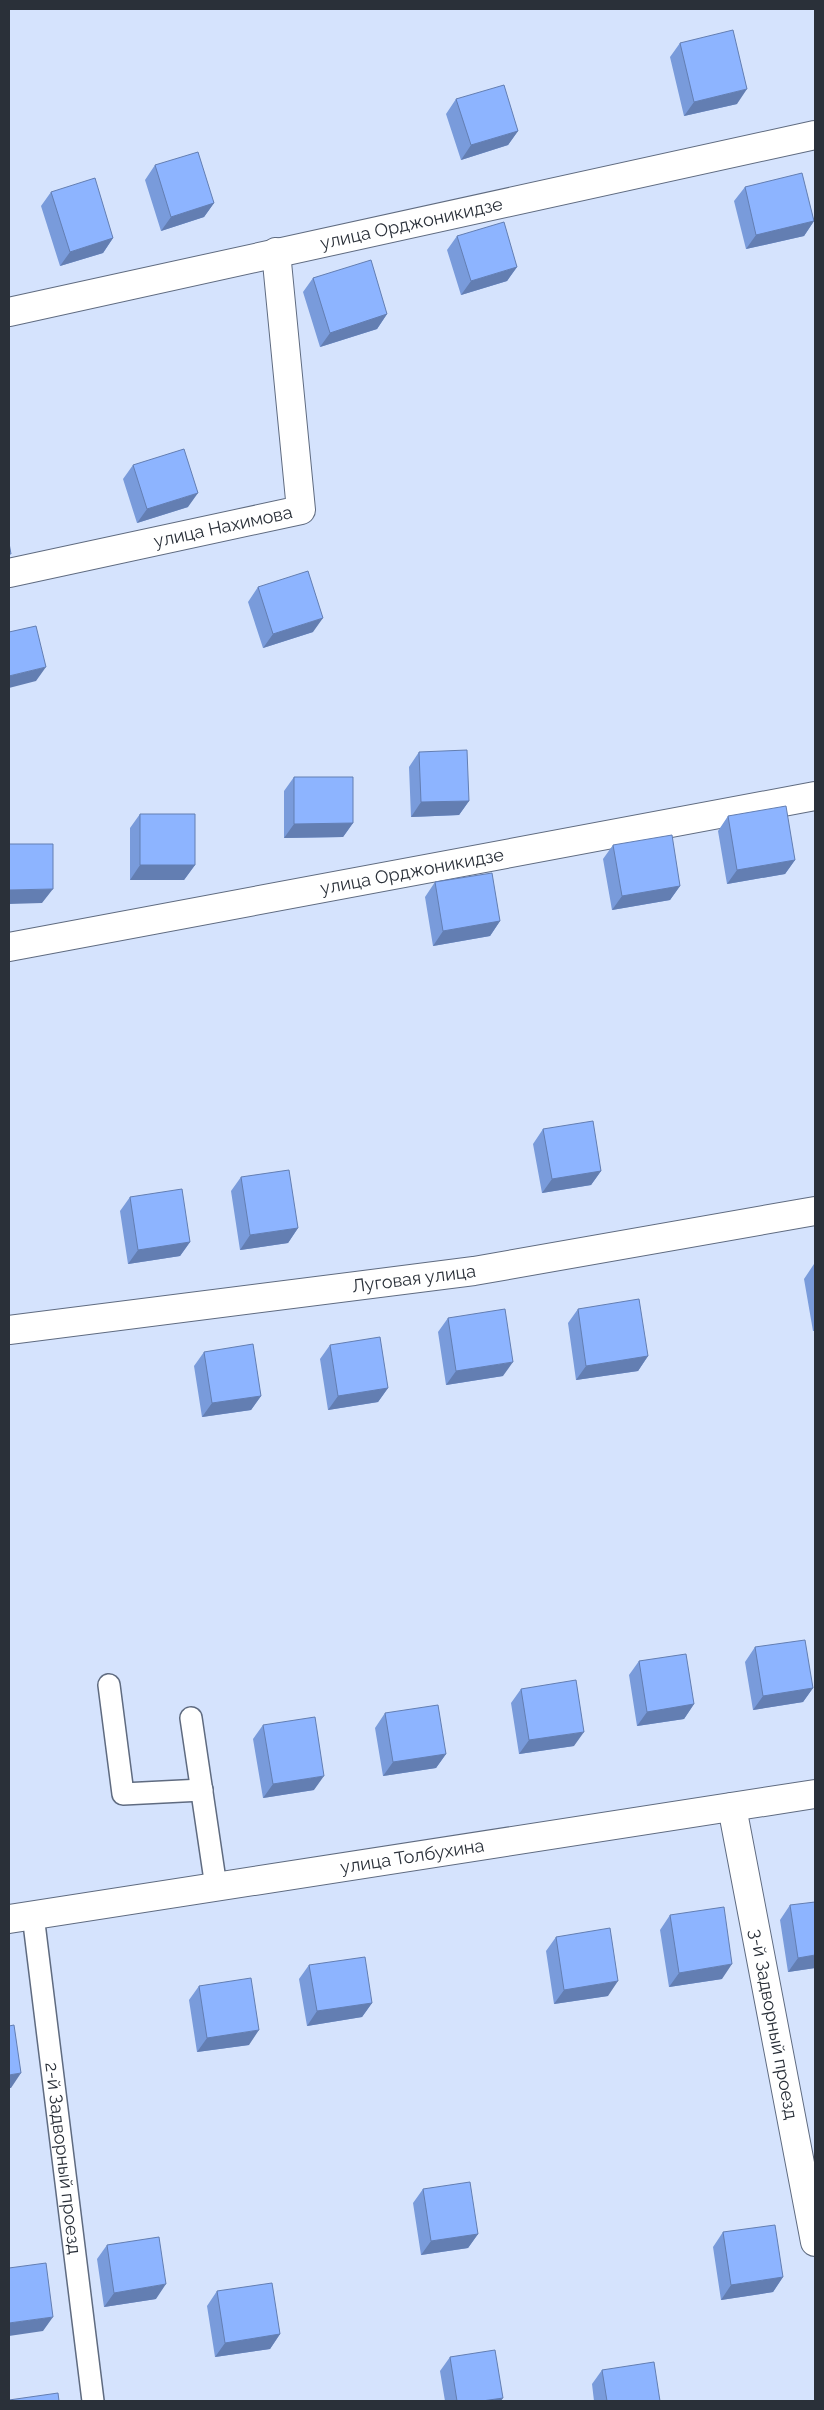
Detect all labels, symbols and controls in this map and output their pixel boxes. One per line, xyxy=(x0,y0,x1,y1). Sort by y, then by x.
street label: улица Орджоникидзе xyxy=(318,193,505,253)
street label: улица Нахимова xyxy=(152,501,294,551)
street label: улица Орджоникидзе xyxy=(318,843,506,898)
street label: Луговая улица xyxy=(350,1260,477,1296)
street label: улица Толбухина xyxy=(339,1834,486,1877)
street label: 3-й Задворный проезд xyxy=(745,1927,802,2121)
street label: 2-й Задворный проезд xyxy=(41,2061,86,2255)

